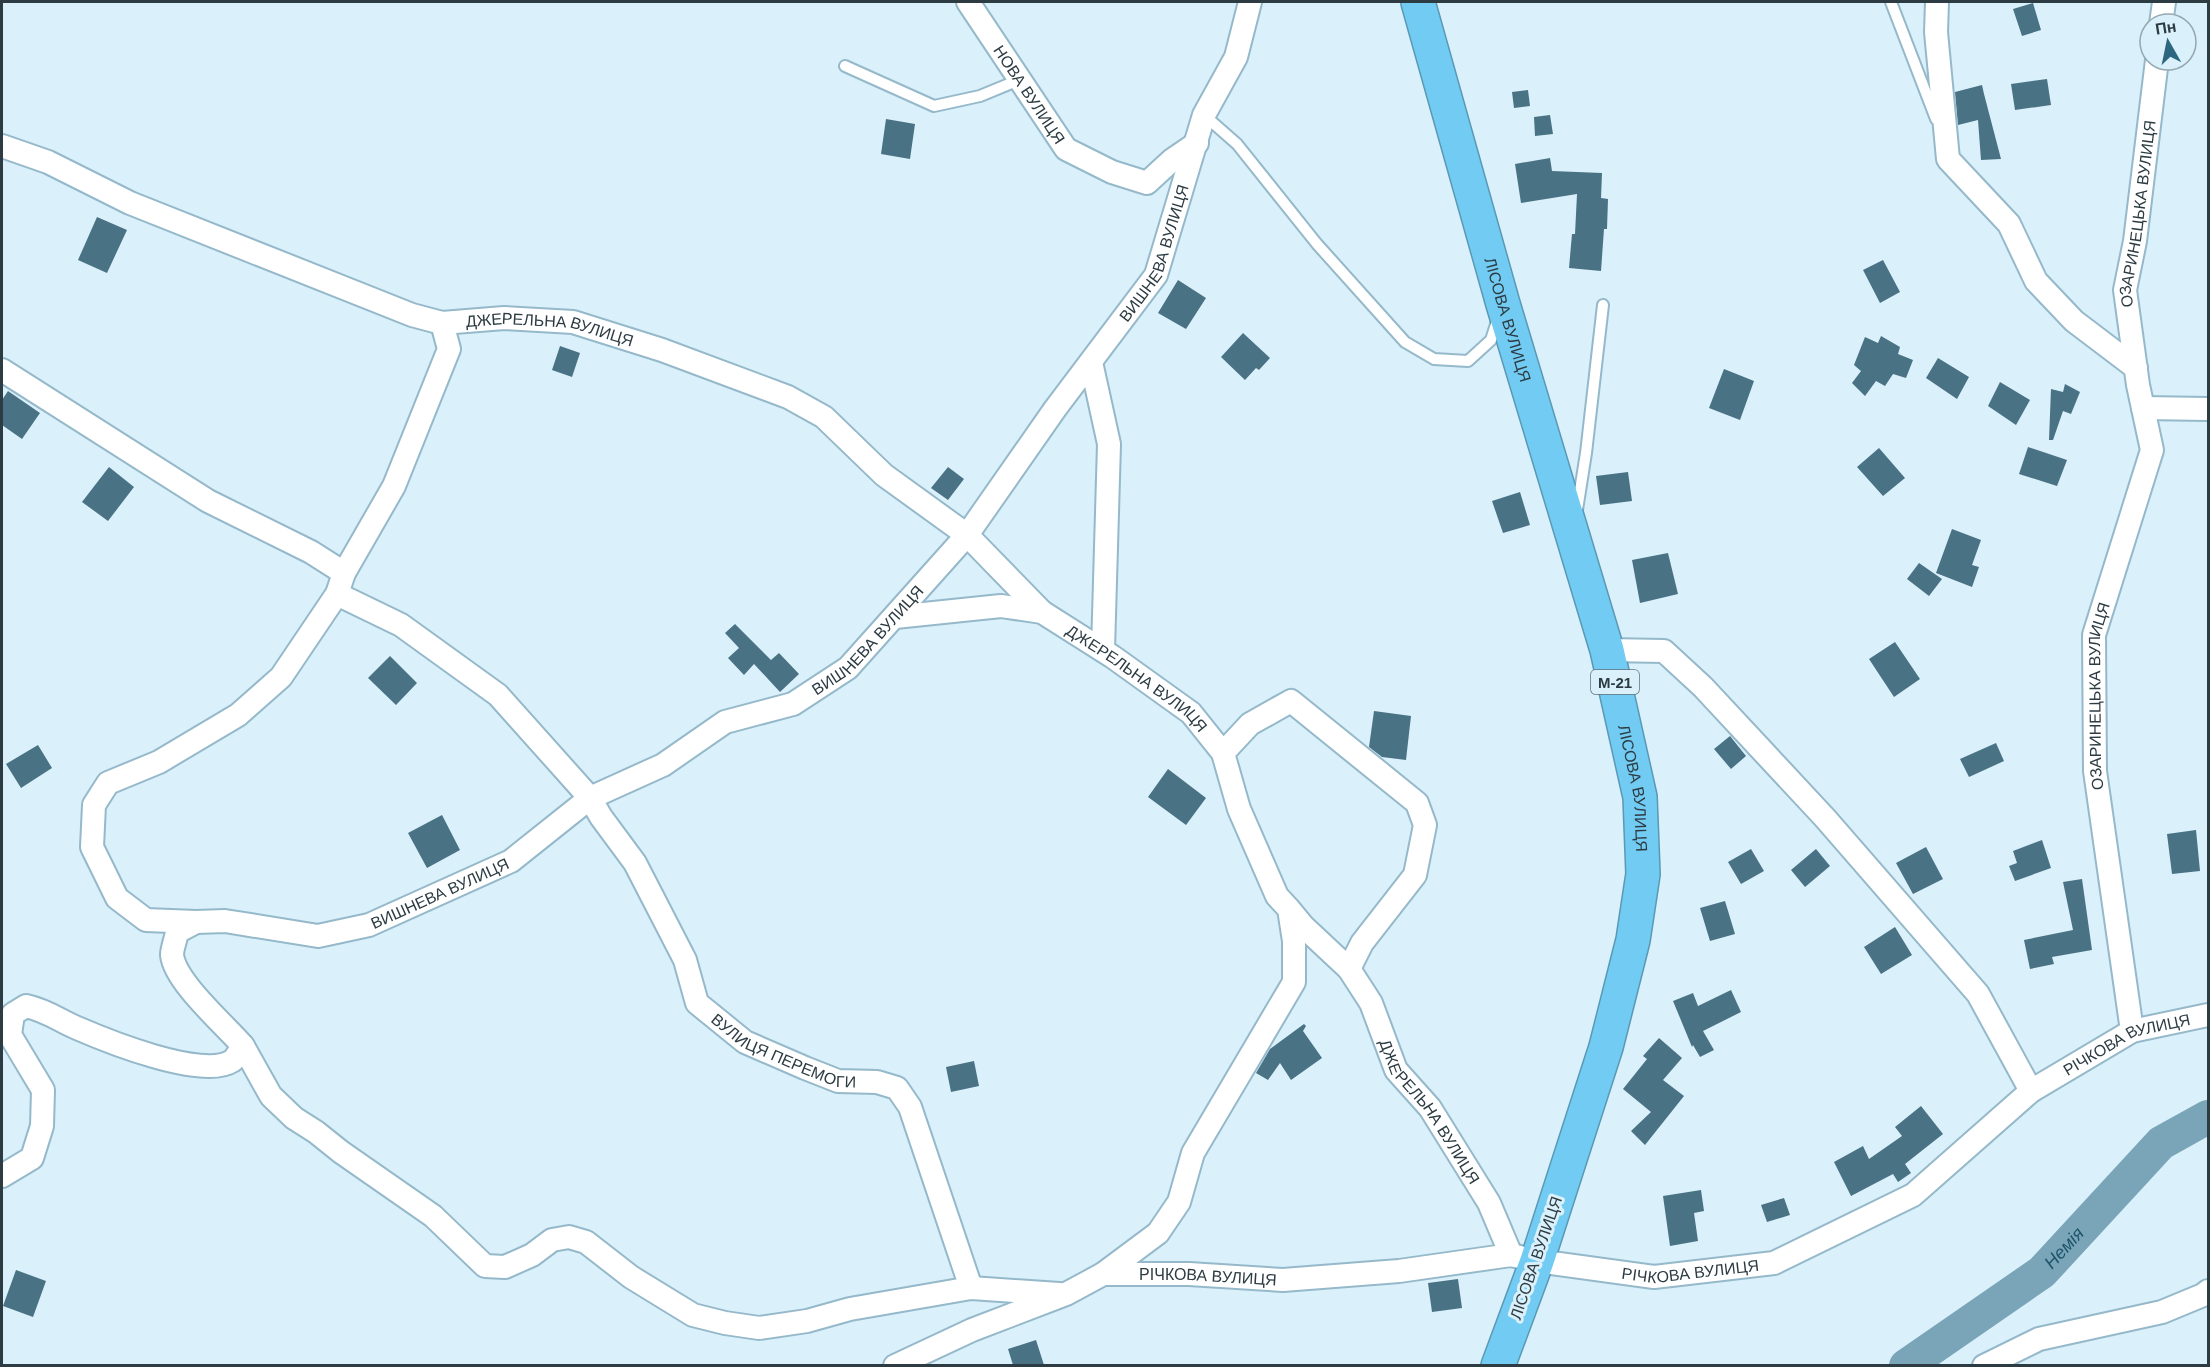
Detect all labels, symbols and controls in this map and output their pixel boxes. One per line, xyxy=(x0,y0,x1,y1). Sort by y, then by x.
north arrow xyxy=(2138,12,2198,72)
text: Пн xyxy=(2154,18,2178,38)
street label: НОВА ВУЛИЦЯ xyxy=(991,42,1068,147)
street label: ОЗАРИНЕЦЬКА ВУЛИЦЯ xyxy=(2116,119,2158,308)
street label: ВИШНЕВА ВУЛИЦЯ xyxy=(1116,183,1191,324)
street label: ЛІСОВА ВУЛИЦЯ xyxy=(1482,255,1534,384)
street label: ДЖЕРЕЛЬНА ВУЛИЦЯ xyxy=(465,309,636,349)
street label: ВИШНЕВА ВУЛИЦЯ xyxy=(809,582,926,698)
street label: ОЗАРИНЕЦЬКА ВУЛИЦЯ xyxy=(2086,600,2112,791)
street label: ДЖЕРЕЛЬНА ВУЛИЦЯ xyxy=(1063,621,1211,735)
road number: М-21 xyxy=(1591,670,1639,694)
street label: ЛІСОВА ВУЛИЦЯ xyxy=(1615,723,1651,852)
street label: ВИШНЕВА ВУЛИЦЯ xyxy=(368,855,511,932)
street label: ВУЛИЦЯ ПЕРЕМОГИ xyxy=(708,1010,856,1090)
street label: РІЧКОВА ВУЛИЦЯ xyxy=(2060,1010,2192,1078)
street label: ДЖЕРЕЛЬНА ВУЛИЦЯ xyxy=(1377,1037,1483,1187)
street label: ЛІСОВА ВУЛИЦЯ xyxy=(1507,1194,1565,1322)
water label: Немія xyxy=(2040,1223,2088,1273)
street label: РІЧКОВА ВУЛИЦЯ xyxy=(1621,1256,1760,1286)
street label: РІЧКОВА ВУЛИЦЯ xyxy=(1139,1265,1277,1288)

